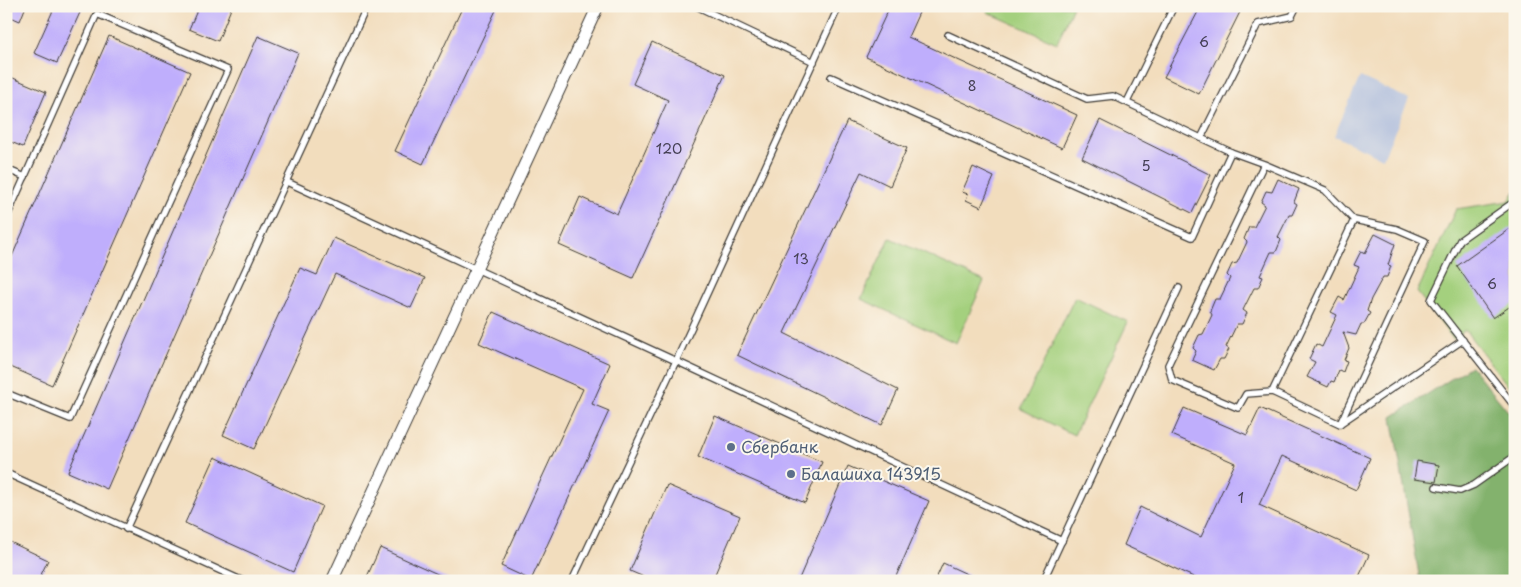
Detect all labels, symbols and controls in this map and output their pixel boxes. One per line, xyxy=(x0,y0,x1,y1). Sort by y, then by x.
house number: 6 xyxy=(1199,31,1209,52)
house number: 8 xyxy=(968,75,976,96)
house number: 120 xyxy=(656,138,682,159)
house number: 5 xyxy=(1141,155,1151,176)
house number: 13 xyxy=(793,248,809,269)
house number: 6 xyxy=(1487,273,1497,294)
place label: Сбербанк xyxy=(741,434,819,458)
marker: Сбербанк xyxy=(725,441,737,453)
place label: Балашиха 143915 xyxy=(801,461,941,485)
marker: Балашиха 143915 xyxy=(785,468,797,480)
house number: 1 xyxy=(1238,487,1244,508)

